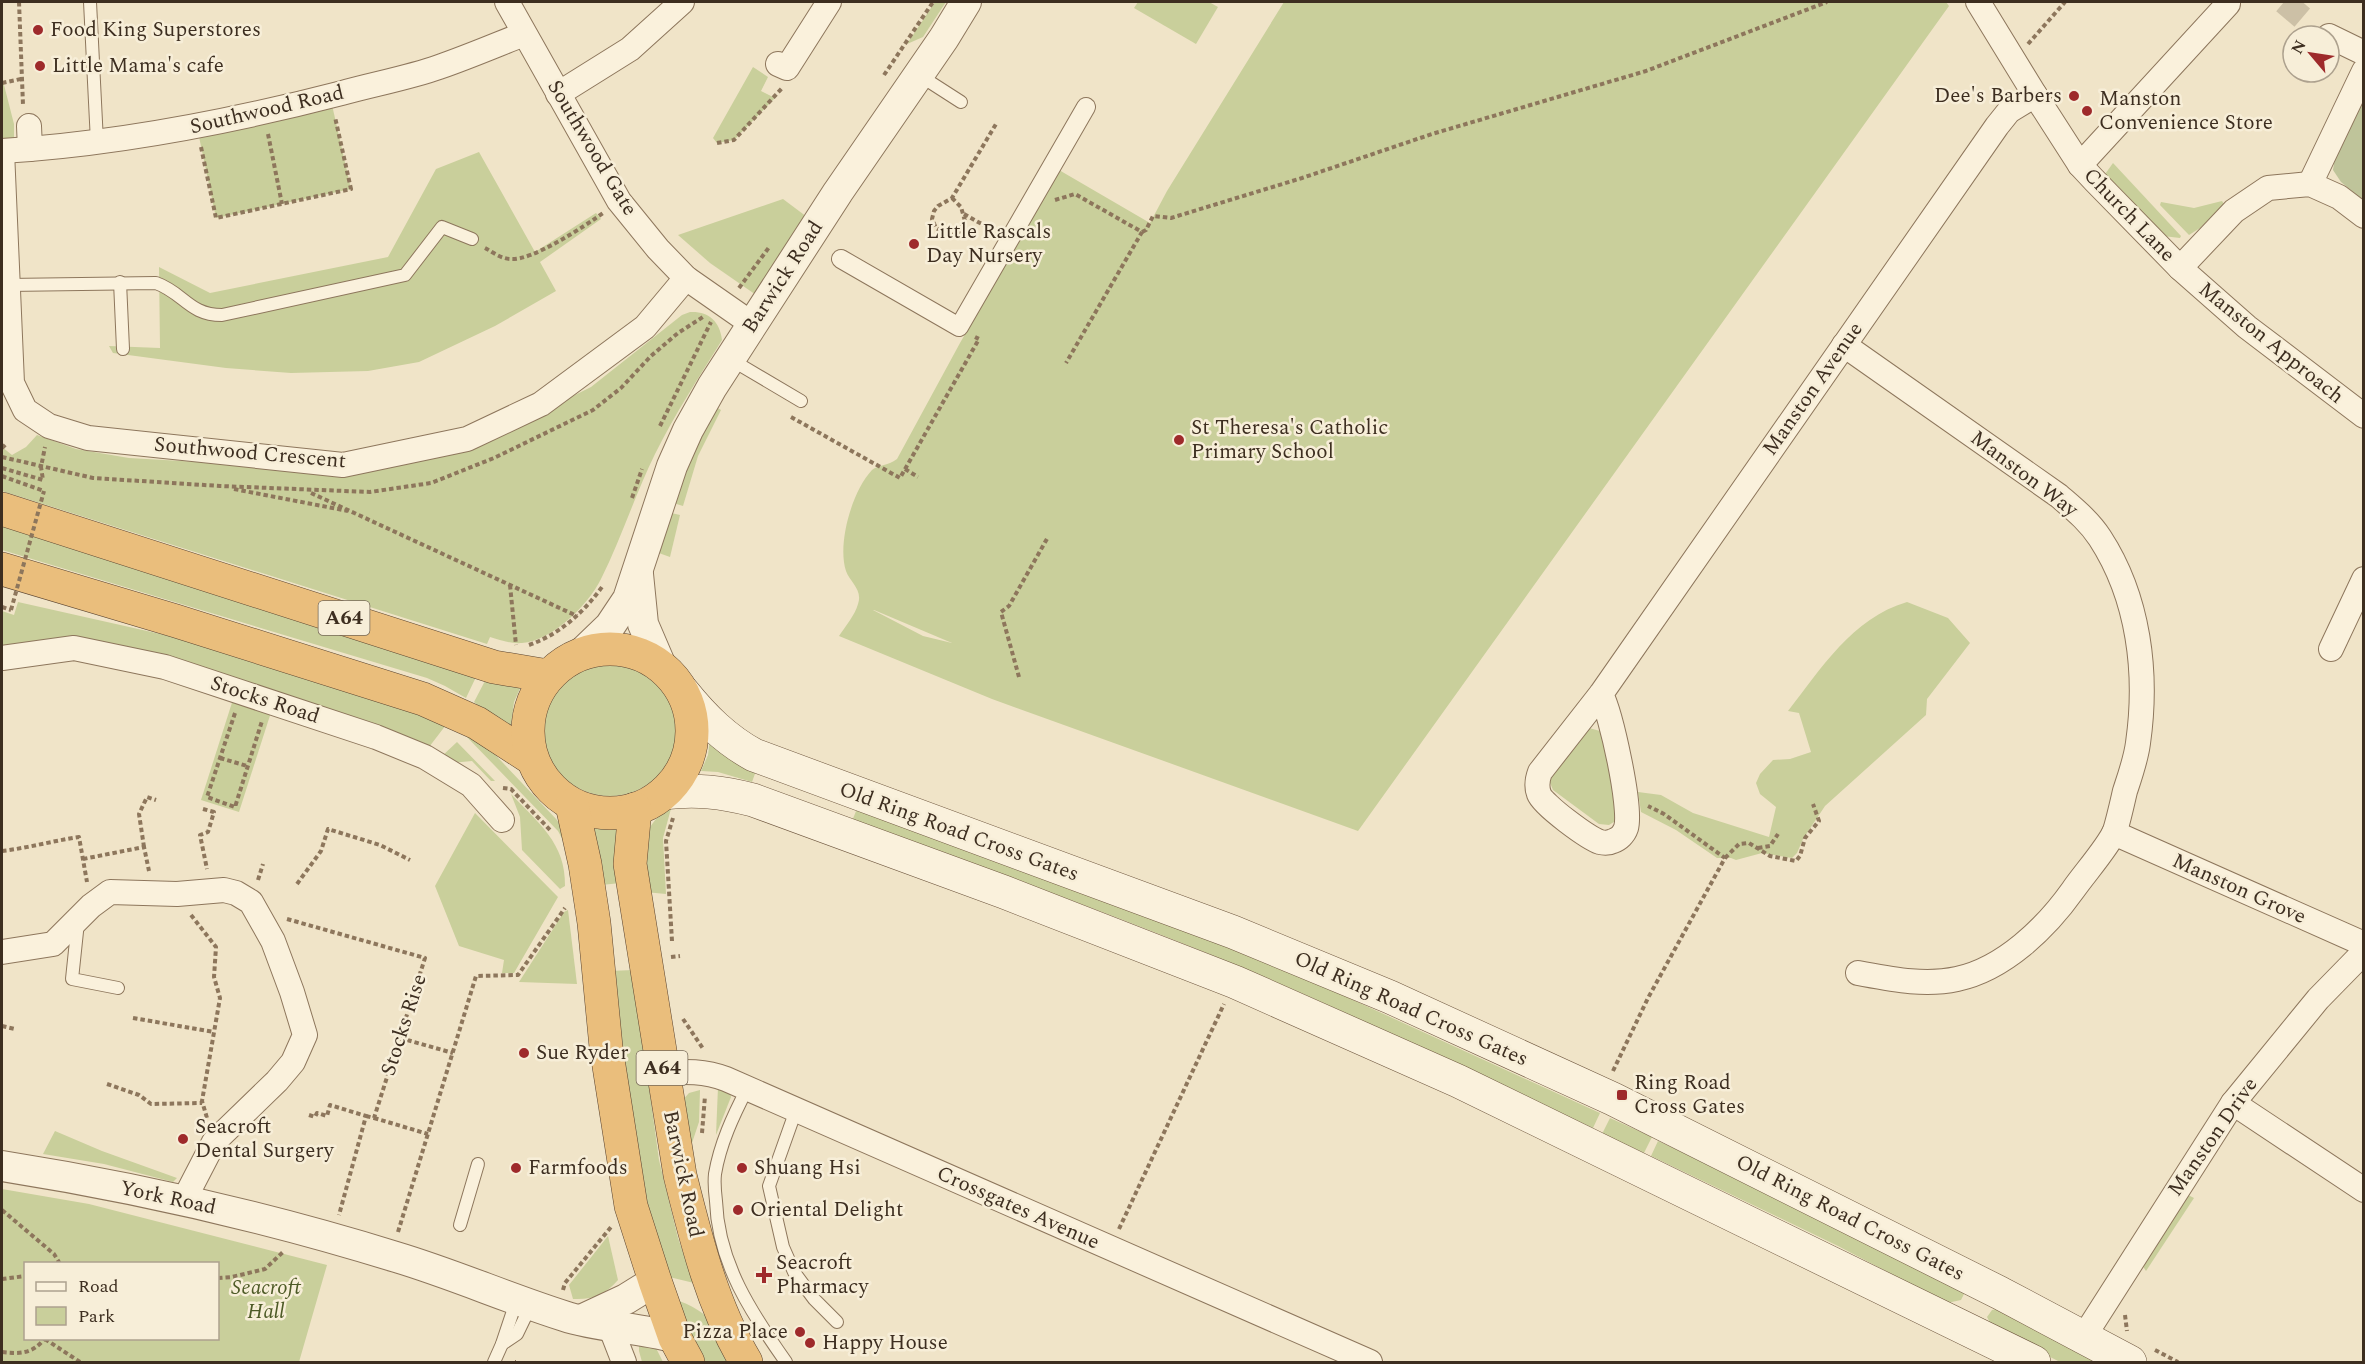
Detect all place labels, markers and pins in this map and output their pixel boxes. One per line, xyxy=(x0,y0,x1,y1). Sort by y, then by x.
place label: Food King Superstores xyxy=(50,14,261,46)
marker: Food King Superstores xyxy=(31,23,45,37)
place label: Little Mama's cafe xyxy=(52,50,224,82)
marker: Little Mama's cafe xyxy=(33,59,47,73)
place label: Dee's Barbers xyxy=(1934,80,2062,112)
place label: Manston Convenience Store xyxy=(2099,83,2273,139)
marker: Dee's Barbers xyxy=(2067,89,2081,103)
marker: Manston Convenience Store xyxy=(2080,104,2094,118)
place label: Little Rascals Day Nursery xyxy=(926,216,1051,272)
marker: Little Rascals Day Nursery xyxy=(907,237,921,251)
place label: St Theresa's Catholic Primary School xyxy=(1191,412,1388,468)
marker: St Theresa's Catholic Primary School xyxy=(1172,433,1186,447)
place label: Sue Ryder xyxy=(536,1037,629,1069)
marker: Sue Ryder xyxy=(517,1046,531,1060)
place label: Ring Road Cross Gates xyxy=(1634,1067,1745,1123)
marker: Ring Road Cross Gates xyxy=(1615,1088,1629,1102)
place label: Seacroft Dental Surgery xyxy=(195,1111,335,1167)
marker: Seacroft Dental Surgery xyxy=(176,1132,190,1146)
place label: Farmfoods xyxy=(528,1152,628,1184)
place label: Shuang Hsi xyxy=(754,1152,861,1184)
marker: Farmfoods xyxy=(509,1161,523,1175)
marker: Shuang Hsi xyxy=(735,1161,749,1175)
place label: Oriental Delight xyxy=(750,1194,903,1226)
marker: Oriental Delight xyxy=(731,1203,745,1217)
place label: Seacroft Pharmacy xyxy=(776,1247,869,1303)
marker: Seacroft Pharmacy xyxy=(757,1268,771,1282)
place label: Pizza Place xyxy=(682,1316,788,1348)
marker: Pizza Place xyxy=(793,1325,807,1339)
place label: Happy House xyxy=(822,1327,948,1359)
marker: Happy House xyxy=(803,1336,817,1350)

